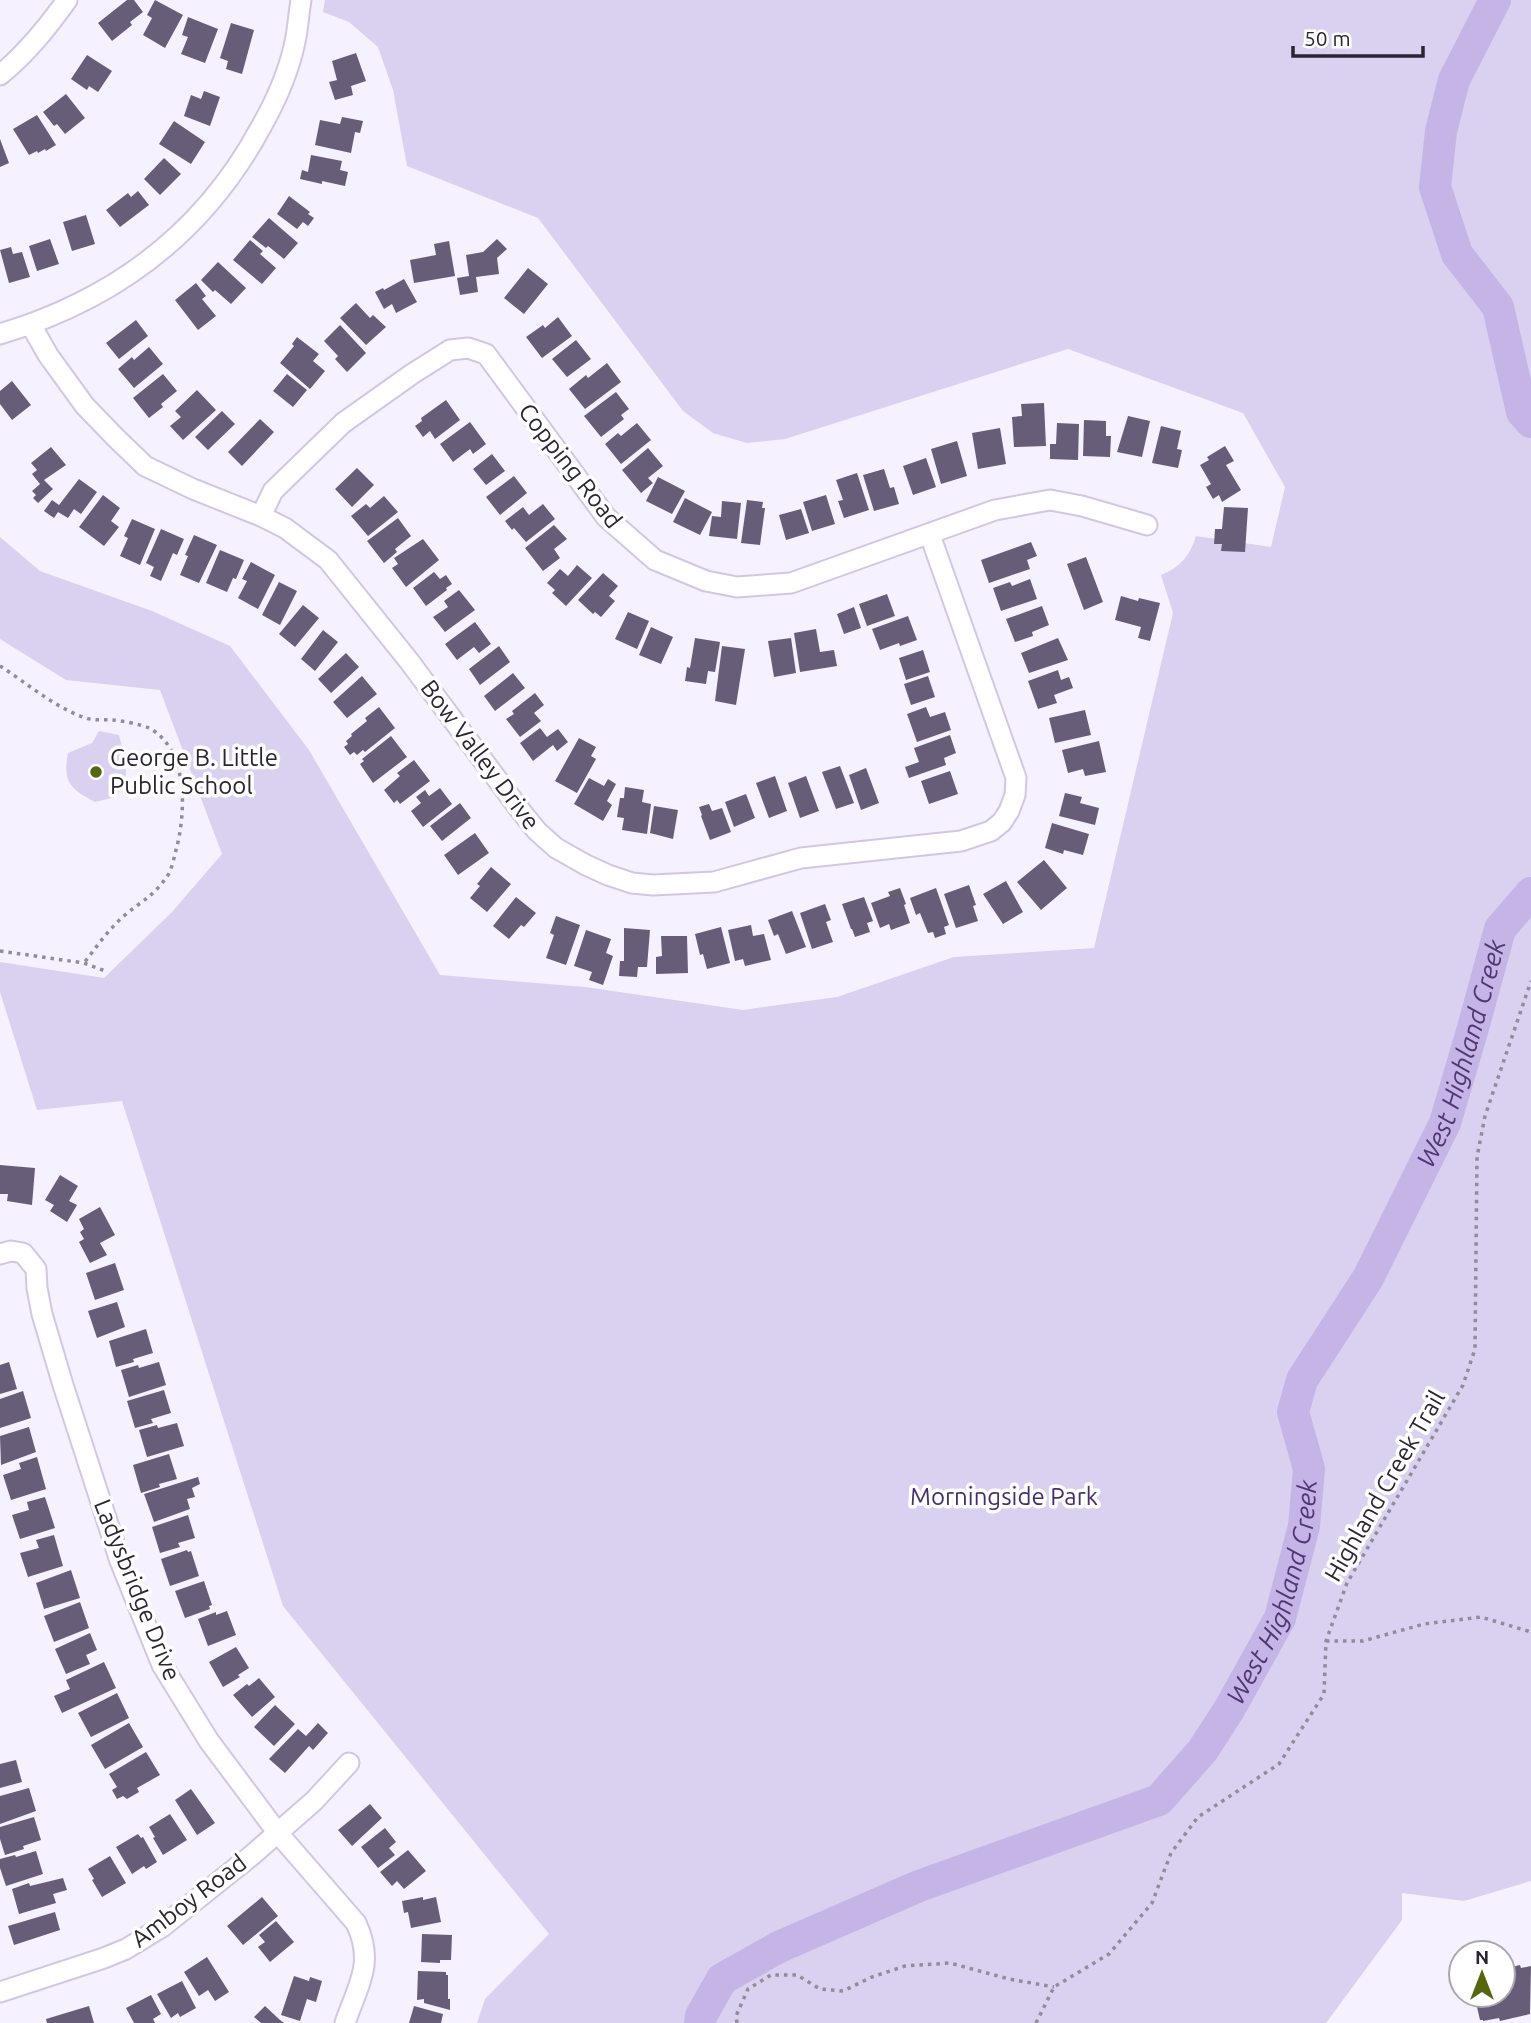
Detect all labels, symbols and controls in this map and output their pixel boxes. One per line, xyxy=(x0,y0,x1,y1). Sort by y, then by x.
scale bar xyxy=(1293,14,1422,58)
text: 50 m xyxy=(1304,26,1351,50)
street label: Copping Road xyxy=(513,398,628,533)
street label: Bow Valley Drive xyxy=(415,675,545,835)
place label: George B. Little Public School xyxy=(110,744,278,799)
marker: George B. Little Public School xyxy=(88,764,104,780)
water label: West Highland Creek xyxy=(1411,935,1511,1171)
street label: Highland Creek Trail xyxy=(1319,1385,1450,1586)
water label: West Highland Creek xyxy=(1220,1478,1322,1709)
park label: Morningside Park xyxy=(910,1483,1098,1510)
street label: Ladysbridge Drive xyxy=(89,1495,186,1684)
street label: Amboy Road xyxy=(126,1849,251,1953)
north arrow xyxy=(1447,1939,1517,2009)
text: N xyxy=(1475,1946,1489,1968)

